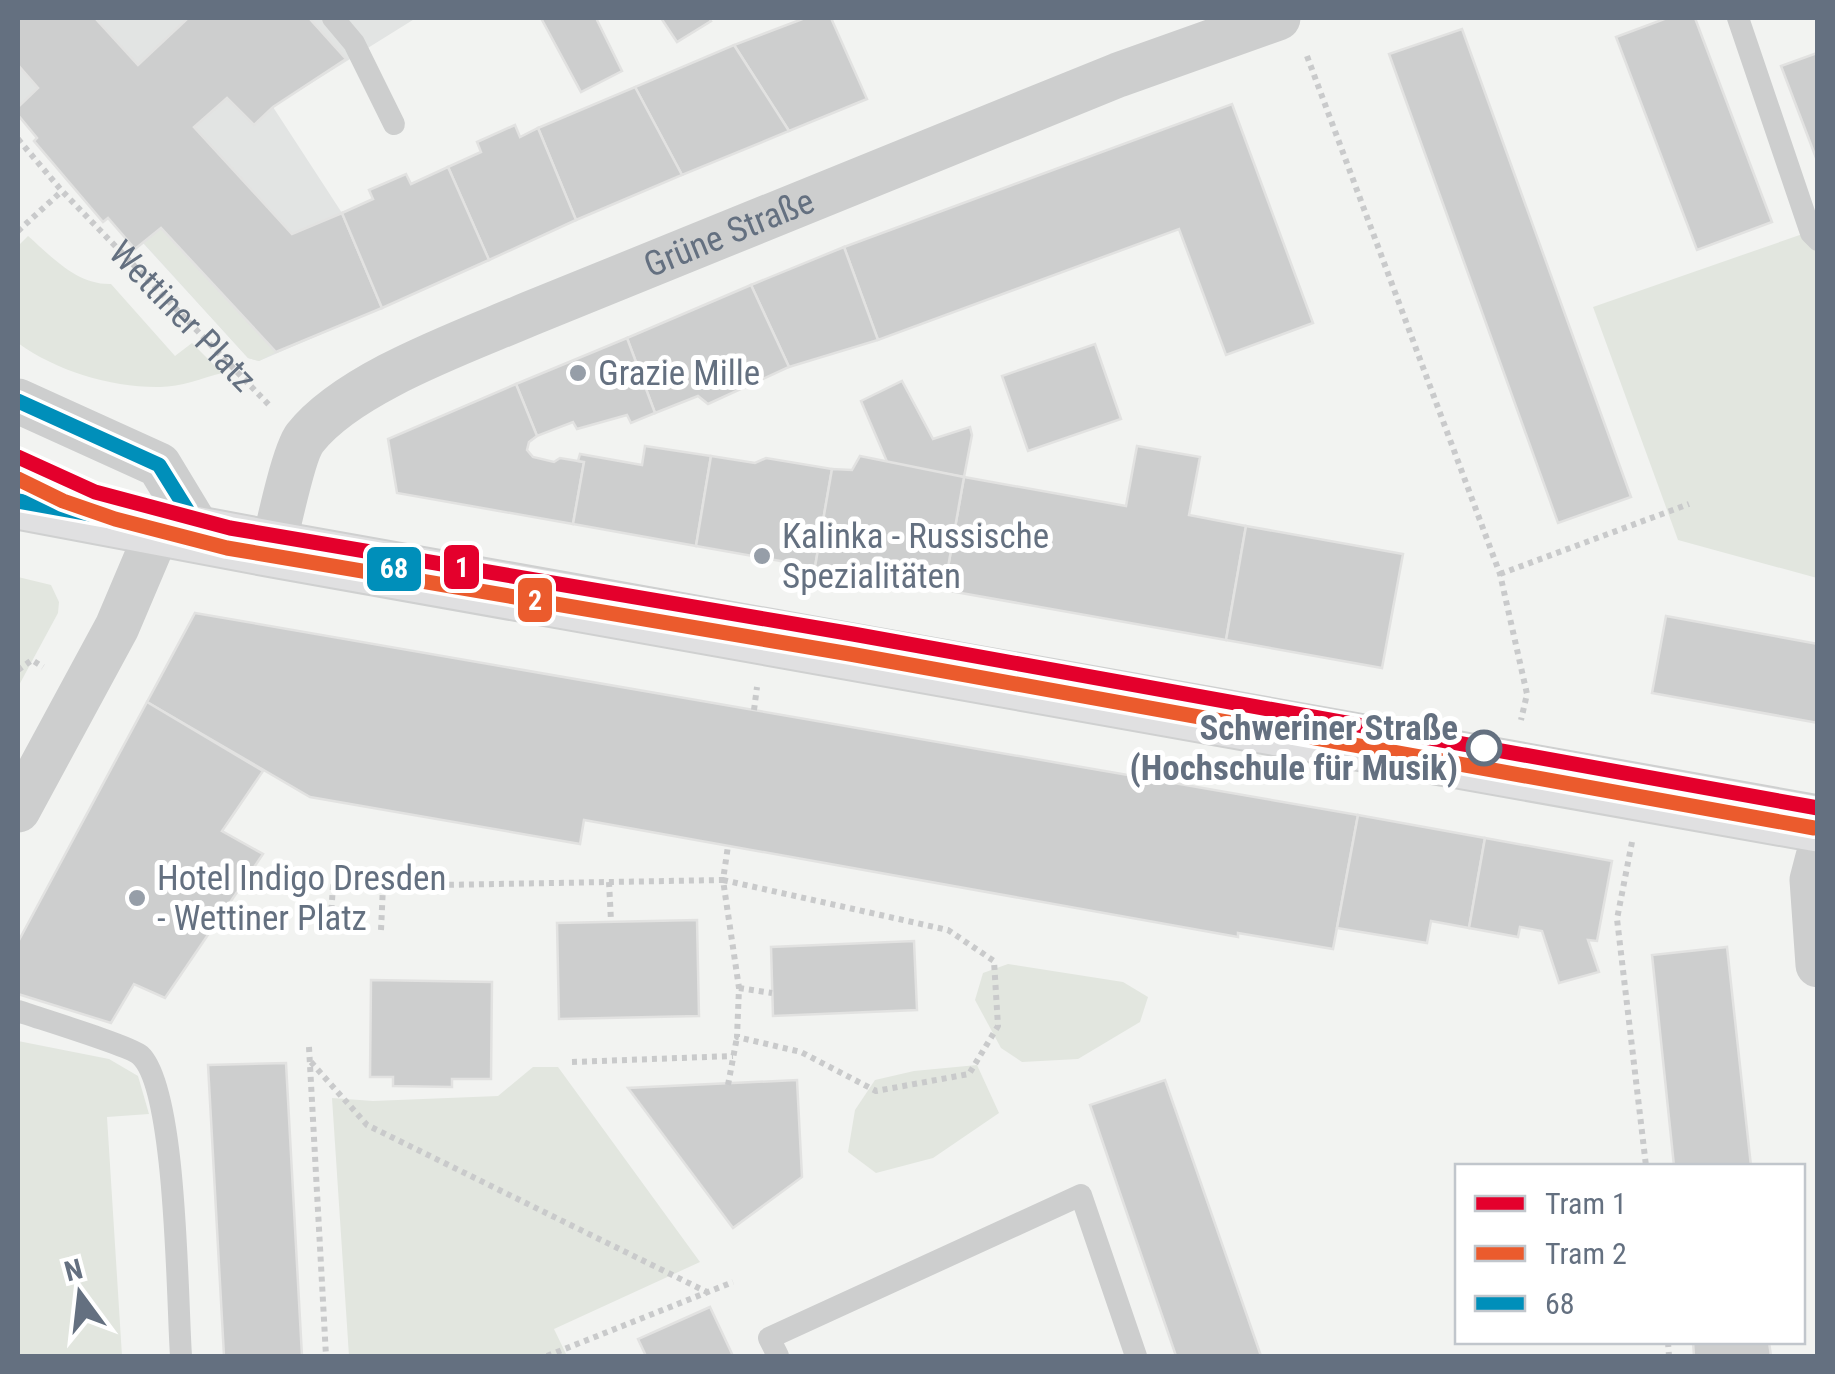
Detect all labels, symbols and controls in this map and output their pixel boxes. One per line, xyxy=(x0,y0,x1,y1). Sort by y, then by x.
street label: Grüne Straße xyxy=(638,180,820,286)
street label: Wettiner Platz xyxy=(101,232,265,400)
place label: Grazie Mille xyxy=(598,353,760,394)
marker: Grazie Mille xyxy=(567,362,589,384)
place label: Kalinka - Russische Spezialitäten xyxy=(782,516,1049,597)
line badge: 1 xyxy=(442,543,481,591)
line badge: 68 xyxy=(365,545,423,593)
marker: Kalinka - Russische Spezialitäten xyxy=(751,545,773,567)
text: 1 xyxy=(455,551,469,584)
text: 68 xyxy=(380,552,408,585)
line badge: 2 xyxy=(516,576,554,624)
text: 2 xyxy=(528,584,542,617)
place label: Schweriner Straße (Hochschule für Musik) xyxy=(1130,708,1458,789)
marker: Schweriner Straße (Hochschule für Musik) xyxy=(1467,731,1501,765)
place label: Hotel Indigo Dresden - Wettiner Platz xyxy=(157,858,446,939)
marker: Hotel Indigo Dresden - Wettiner Platz xyxy=(126,887,148,909)
legend xyxy=(1455,1164,1805,1344)
text: Tram 1 xyxy=(1545,1186,1627,1221)
text: Tram 2 xyxy=(1545,1236,1627,1271)
north arrow xyxy=(30,1244,130,1344)
text: N xyxy=(61,1252,86,1288)
text: 68 xyxy=(1545,1286,1575,1321)

